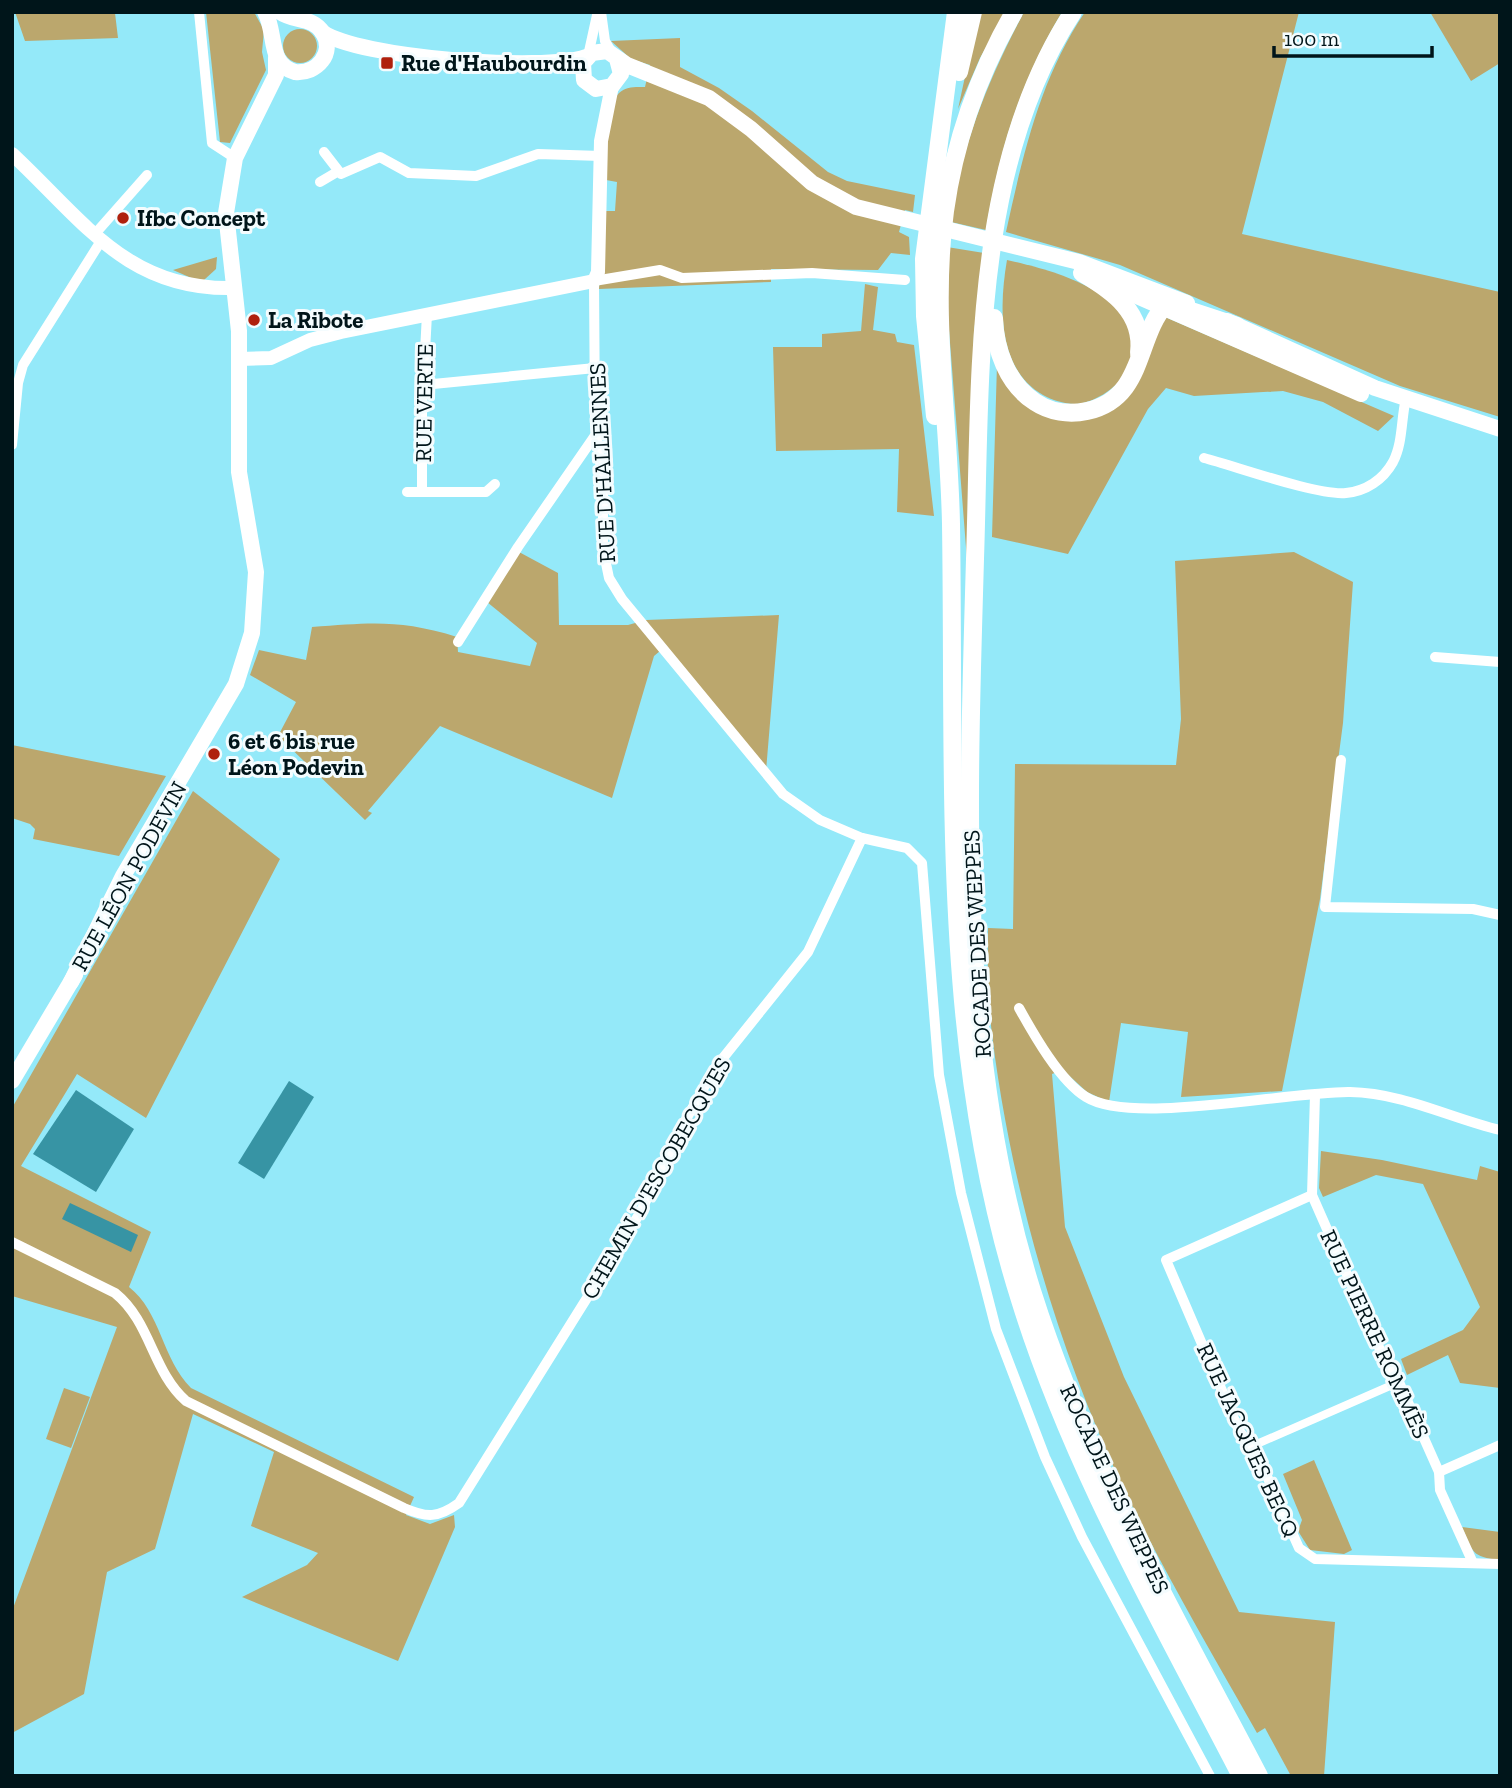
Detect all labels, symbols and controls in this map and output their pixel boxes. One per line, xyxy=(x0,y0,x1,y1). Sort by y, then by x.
scale bar xyxy=(1274,14,1432,58)
text: 100 m xyxy=(1284,26,1339,51)
place label: Rue d'Haubourdin xyxy=(401,49,587,77)
marker: Rue d'Haubourdin xyxy=(379,55,395,71)
place label: Ifbc Concept xyxy=(137,204,266,232)
marker: Ifbc Concept xyxy=(115,210,131,226)
place label: La Ribote xyxy=(268,306,363,334)
marker: La Ribote xyxy=(246,312,262,328)
street label: RUE VERTE xyxy=(409,343,439,463)
street label: RUE D'HALLENNES xyxy=(583,362,621,564)
place label: 6 et 6 bis rue Léon Podevin xyxy=(228,727,364,781)
marker: 6 et 6 bis rue Léon Podevin xyxy=(206,746,222,762)
street label: RUE LÉON PODEVIN xyxy=(65,776,193,976)
street label: ROCADE DES WEPPES xyxy=(957,829,997,1059)
street label: CHEMIN D'ESCOBECQUES xyxy=(575,1052,737,1304)
street label: RUE PIERRE ROMMÈS xyxy=(1314,1225,1436,1443)
street label: RUE JACQUES BECQ xyxy=(1191,1338,1305,1542)
street label: ROCADE DES WEPPES xyxy=(1054,1380,1176,1598)

